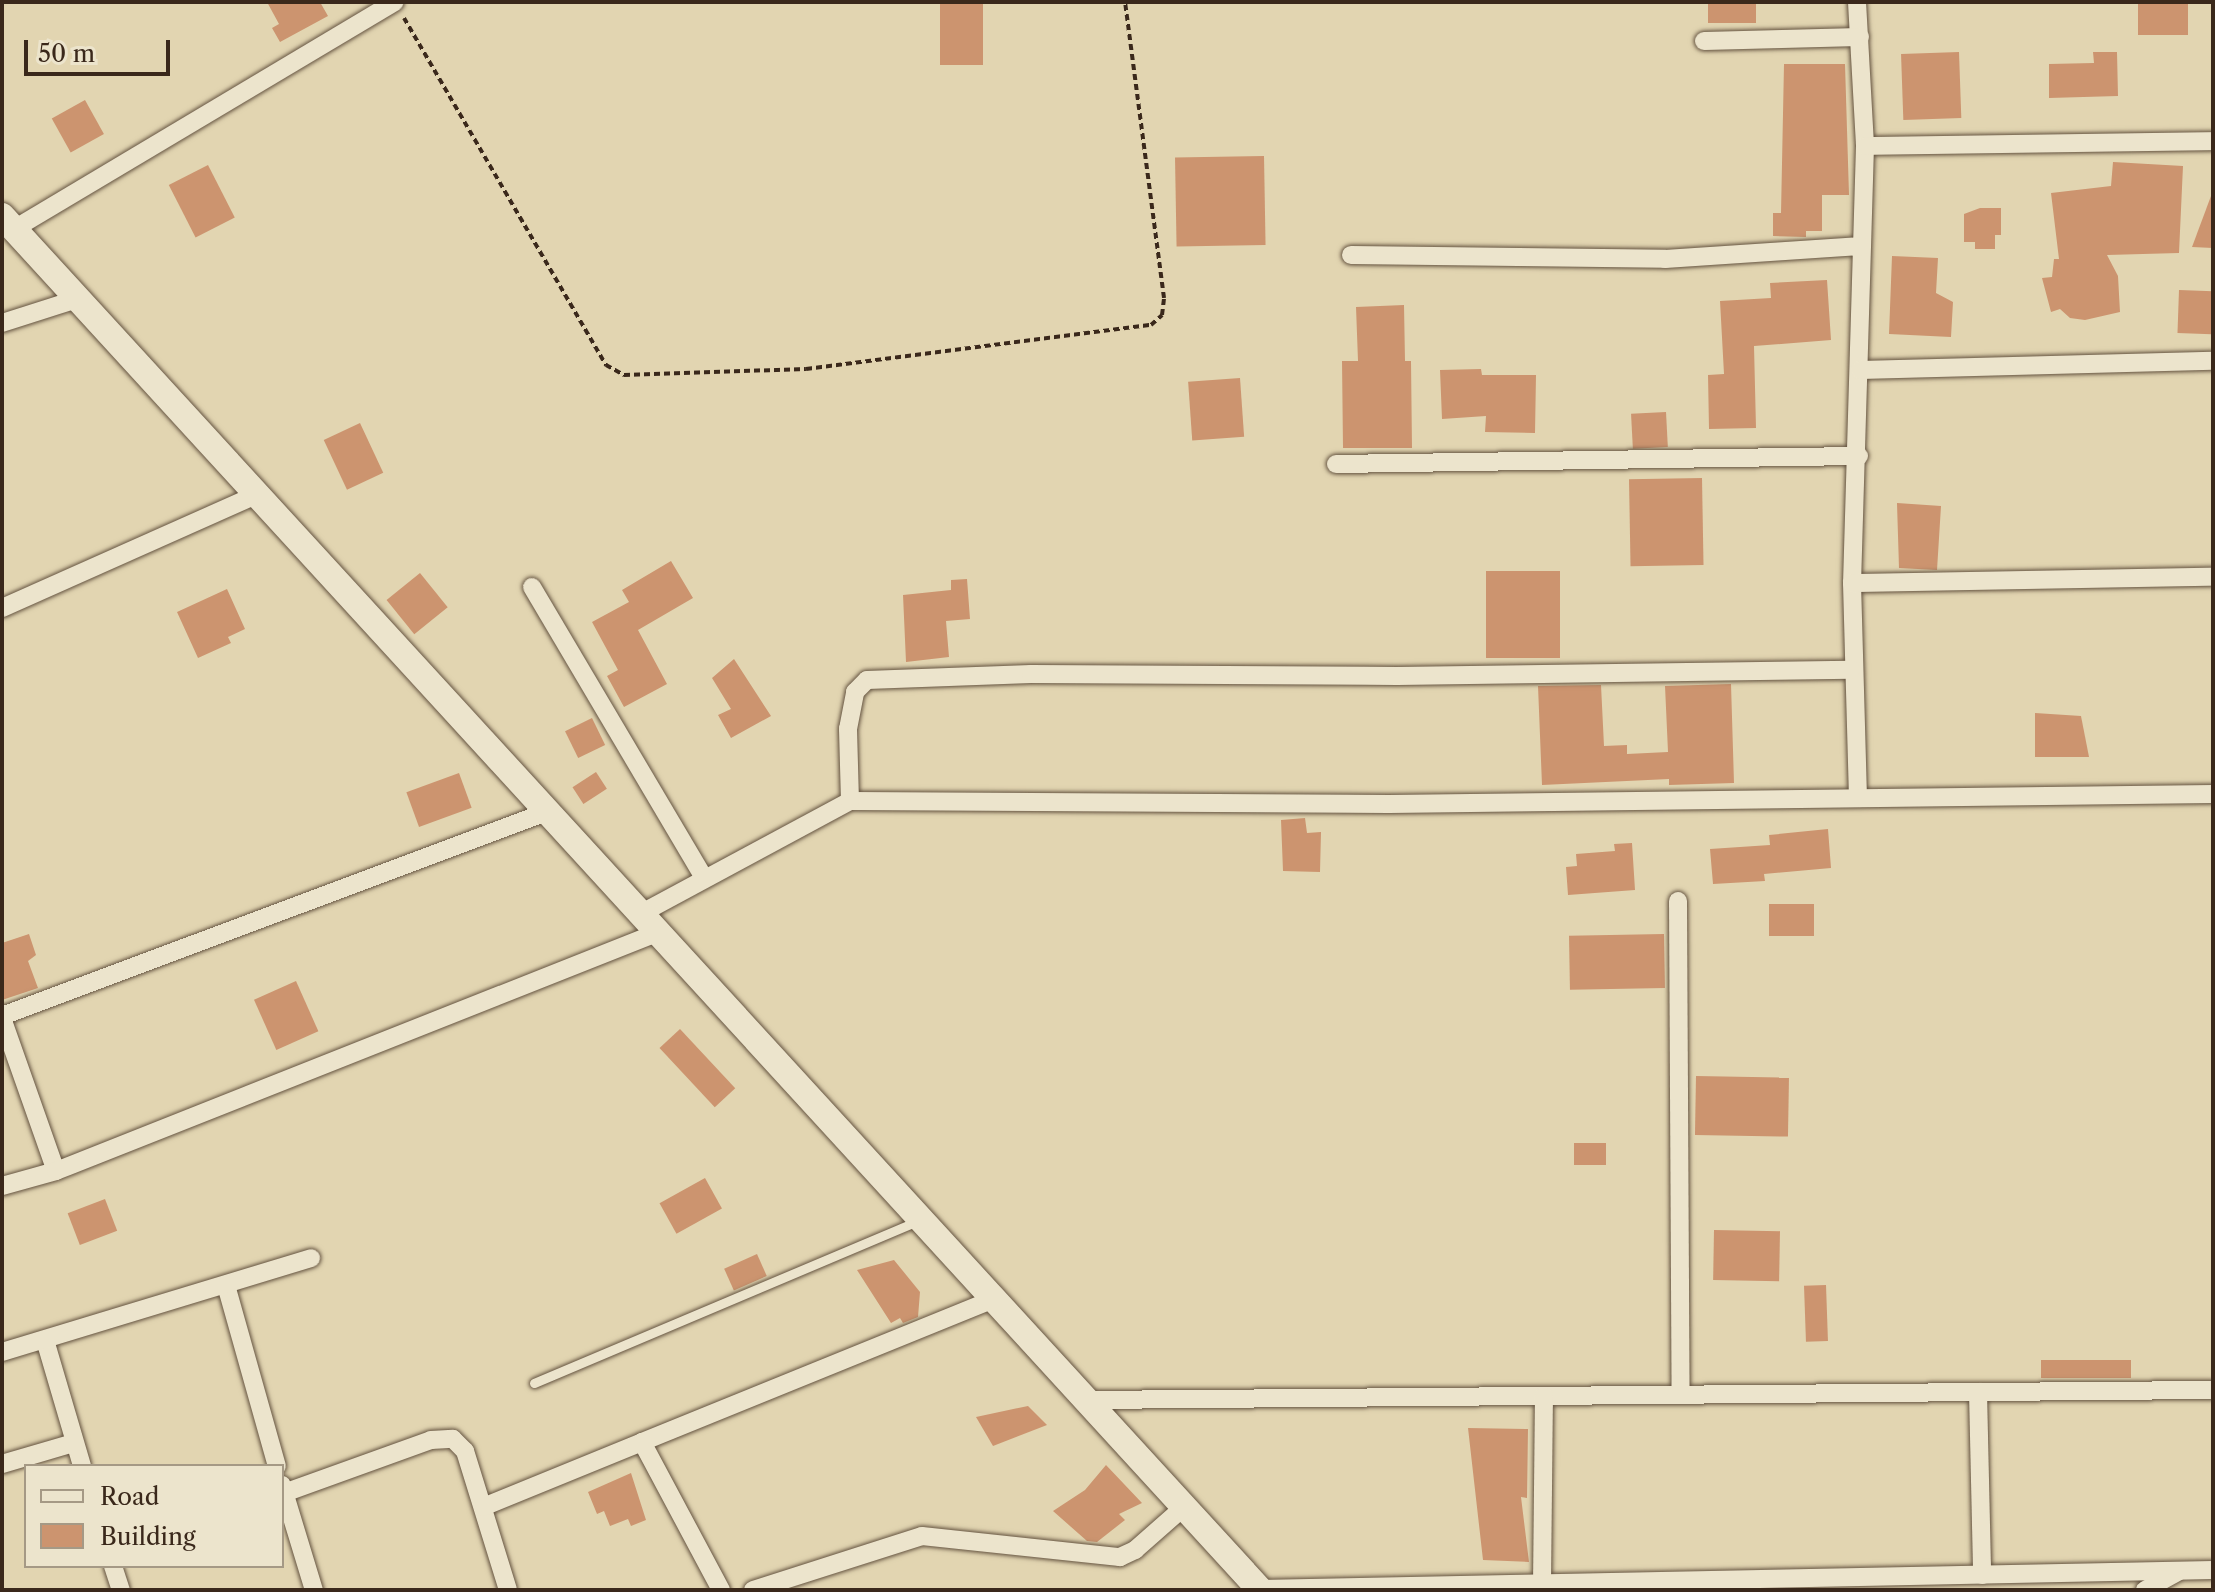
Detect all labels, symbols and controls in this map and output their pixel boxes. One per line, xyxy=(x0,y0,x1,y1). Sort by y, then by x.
scale bar xyxy=(28,24,174,74)
text: 50 m xyxy=(38,39,95,68)
legend xyxy=(24,1464,284,1568)
text: Road xyxy=(100,1482,159,1511)
text: Building xyxy=(100,1522,196,1551)

